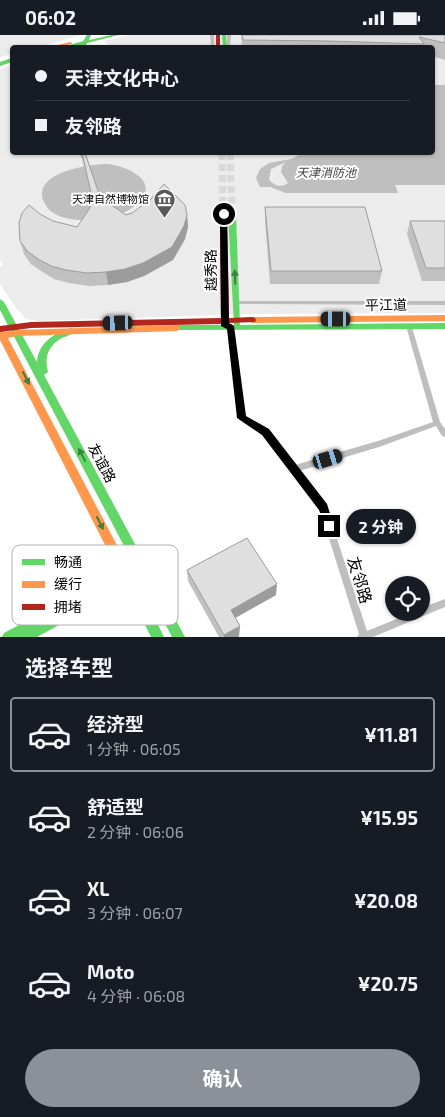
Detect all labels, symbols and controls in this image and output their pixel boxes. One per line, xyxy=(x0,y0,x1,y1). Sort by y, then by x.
text: 06:02 xyxy=(25,6,76,29)
text: 天津文化中心 xyxy=(65,66,179,89)
text: 友邻路 xyxy=(65,114,122,137)
water label: 天津消防池 xyxy=(296,165,357,179)
museum icon: 天津自然博物馆 xyxy=(153,187,177,218)
place label: 天津自然博物馆 xyxy=(72,192,149,205)
route start xyxy=(213,203,235,225)
street label: 越秀路 xyxy=(202,249,219,291)
one-way arrow xyxy=(231,269,239,285)
street label: 平江道 xyxy=(365,296,407,313)
car xyxy=(321,312,351,327)
car xyxy=(102,315,133,331)
one-way arrow xyxy=(22,371,30,386)
street label: 友谊路 xyxy=(85,440,120,485)
car xyxy=(311,447,344,471)
one-way arrow xyxy=(78,448,86,462)
callout: 2 分钟 xyxy=(346,509,416,543)
route end xyxy=(318,515,340,537)
one-way arrow xyxy=(96,516,104,530)
text: 2 分钟 xyxy=(359,517,403,536)
legend xyxy=(12,545,178,625)
text: 畅通 xyxy=(54,553,82,570)
street label: 友邻路 xyxy=(344,554,377,606)
text: 缓行 xyxy=(54,575,82,592)
map controls xyxy=(385,576,430,621)
button: locate xyxy=(385,576,430,621)
text: 拥堵 xyxy=(54,598,82,615)
text: 选择车型 xyxy=(25,654,113,680)
icon: car xyxy=(27,712,72,757)
text: 经济型 xyxy=(87,712,144,735)
text: ¥11.81 xyxy=(364,723,418,746)
text: 1 分钟 · 06:05 xyxy=(87,739,181,758)
icon: car xyxy=(27,795,72,840)
text: 舒适型 xyxy=(87,795,144,818)
text: ¥15.95 xyxy=(360,806,418,829)
text: 2 分钟 · 06:06 xyxy=(87,822,184,841)
text: XL xyxy=(87,877,109,900)
icon: car xyxy=(27,878,72,923)
text: ¥20.08 xyxy=(354,889,418,912)
text: 3 分钟 · 06:07 xyxy=(87,903,183,922)
text: Moto xyxy=(87,960,135,983)
icon: car xyxy=(27,961,72,1006)
text: ¥20.75 xyxy=(358,972,418,995)
text: 4 分钟 · 06:08 xyxy=(87,986,185,1005)
button: 确认 xyxy=(25,1049,420,1107)

